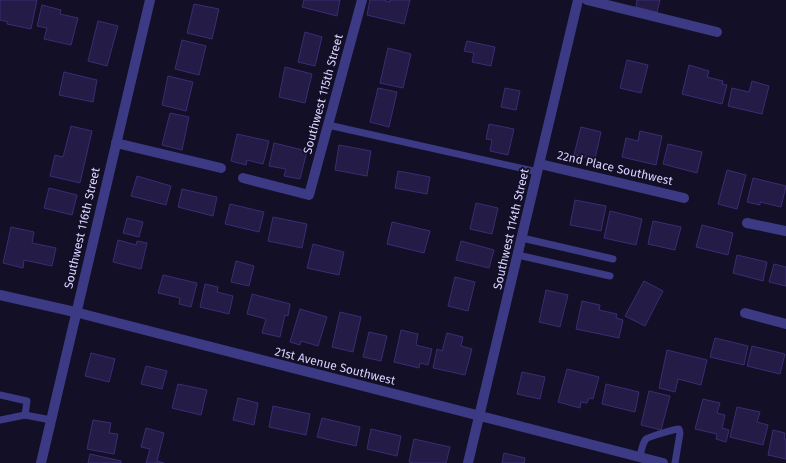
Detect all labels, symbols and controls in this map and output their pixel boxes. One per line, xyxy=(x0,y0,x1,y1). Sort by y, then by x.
street label: Southwest 115th Street xyxy=(300,32,346,155)
street label: 22nd Place Southwest xyxy=(556,148,675,188)
street label: Southwest 116th Street xyxy=(61,165,103,290)
street label: Southwest 114th Street xyxy=(490,166,532,291)
street label: 21st Avenue Southwest xyxy=(273,344,397,388)

